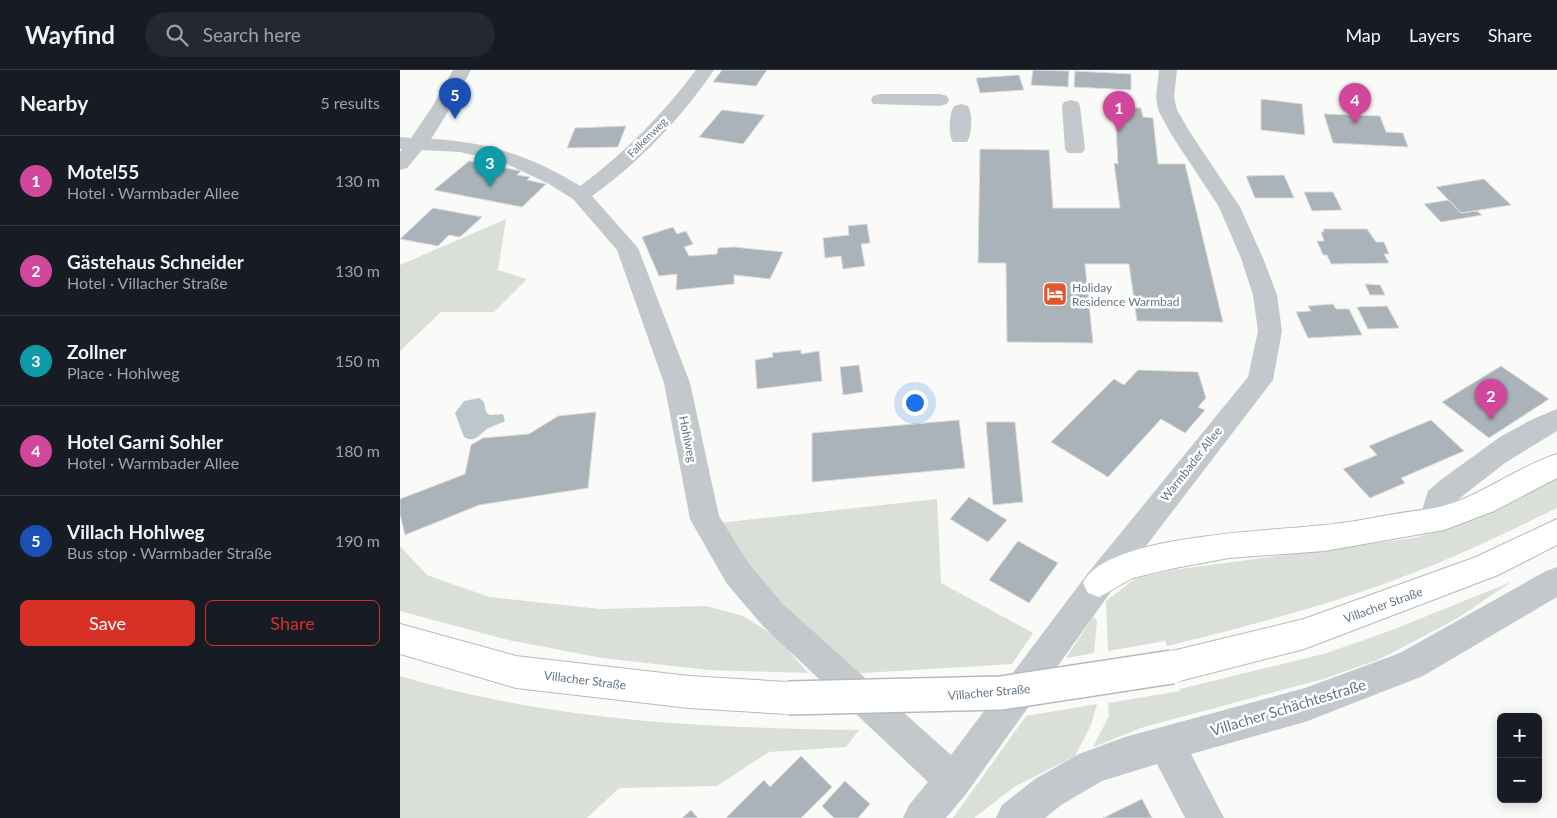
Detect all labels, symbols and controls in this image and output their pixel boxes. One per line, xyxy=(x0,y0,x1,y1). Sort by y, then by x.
search box xyxy=(145,12,495,57)
text: Wayfind xyxy=(25,20,115,49)
icon: search xyxy=(163,21,191,49)
text: Search here xyxy=(203,23,301,46)
text: Map xyxy=(1345,24,1381,46)
text: Layers xyxy=(1409,24,1460,46)
text: Share xyxy=(1488,24,1532,46)
pin: 5 xyxy=(439,78,471,119)
pin: 4 xyxy=(1339,83,1371,124)
text: Nearby xyxy=(20,90,88,115)
pin: 1 xyxy=(1103,91,1135,132)
text: 5 results xyxy=(320,93,380,112)
street label: Falkenweg xyxy=(624,114,670,160)
pin: 3 xyxy=(474,146,506,187)
text: Motel55 xyxy=(67,160,139,183)
text: 1 xyxy=(31,171,41,190)
text: 130 m xyxy=(335,171,380,190)
text: Hotel · Warmbader Allee xyxy=(67,183,239,202)
text: Gästehaus Schneider xyxy=(67,250,244,273)
text: 2 xyxy=(31,261,41,280)
text: 130 m xyxy=(335,261,380,280)
text: Hotel · Villacher Straße xyxy=(67,273,228,292)
place label: Holiday Residence Warmbad xyxy=(1072,280,1180,309)
hotel icon: Holiday Residence Warmbad xyxy=(1042,281,1068,307)
text: Zollner xyxy=(67,340,126,363)
text: 3 xyxy=(31,351,41,370)
text: 150 m xyxy=(335,351,380,370)
text: Place · Hohlweg xyxy=(67,363,180,382)
pin: 2 xyxy=(1475,379,1507,420)
your location xyxy=(902,390,928,416)
street label: Hohlweg xyxy=(676,414,700,464)
street label: Warmbader Allee xyxy=(1157,424,1225,504)
text: Hotel Garni Sohler xyxy=(67,430,223,453)
text: 4 xyxy=(31,441,41,460)
text: 180 m xyxy=(335,441,380,460)
text: Hotel · Warmbader Allee xyxy=(67,453,239,472)
text: Villach Hohlweg xyxy=(67,520,205,543)
text: 5 xyxy=(31,531,41,550)
text: 190 m xyxy=(335,531,380,550)
text: Bus stop · Warmbader Straße xyxy=(67,543,272,562)
street label: Villacher Straße xyxy=(1342,584,1424,626)
button: Save xyxy=(20,600,195,646)
button: Share xyxy=(205,600,380,646)
street label: Villacher Straße xyxy=(543,668,627,692)
street label: Villacher Schächtestraße xyxy=(1208,675,1368,739)
street label: Villacher Straße xyxy=(947,681,1031,703)
map controls xyxy=(1497,713,1542,803)
button: + xyxy=(1497,713,1542,758)
button: − xyxy=(1497,758,1542,803)

